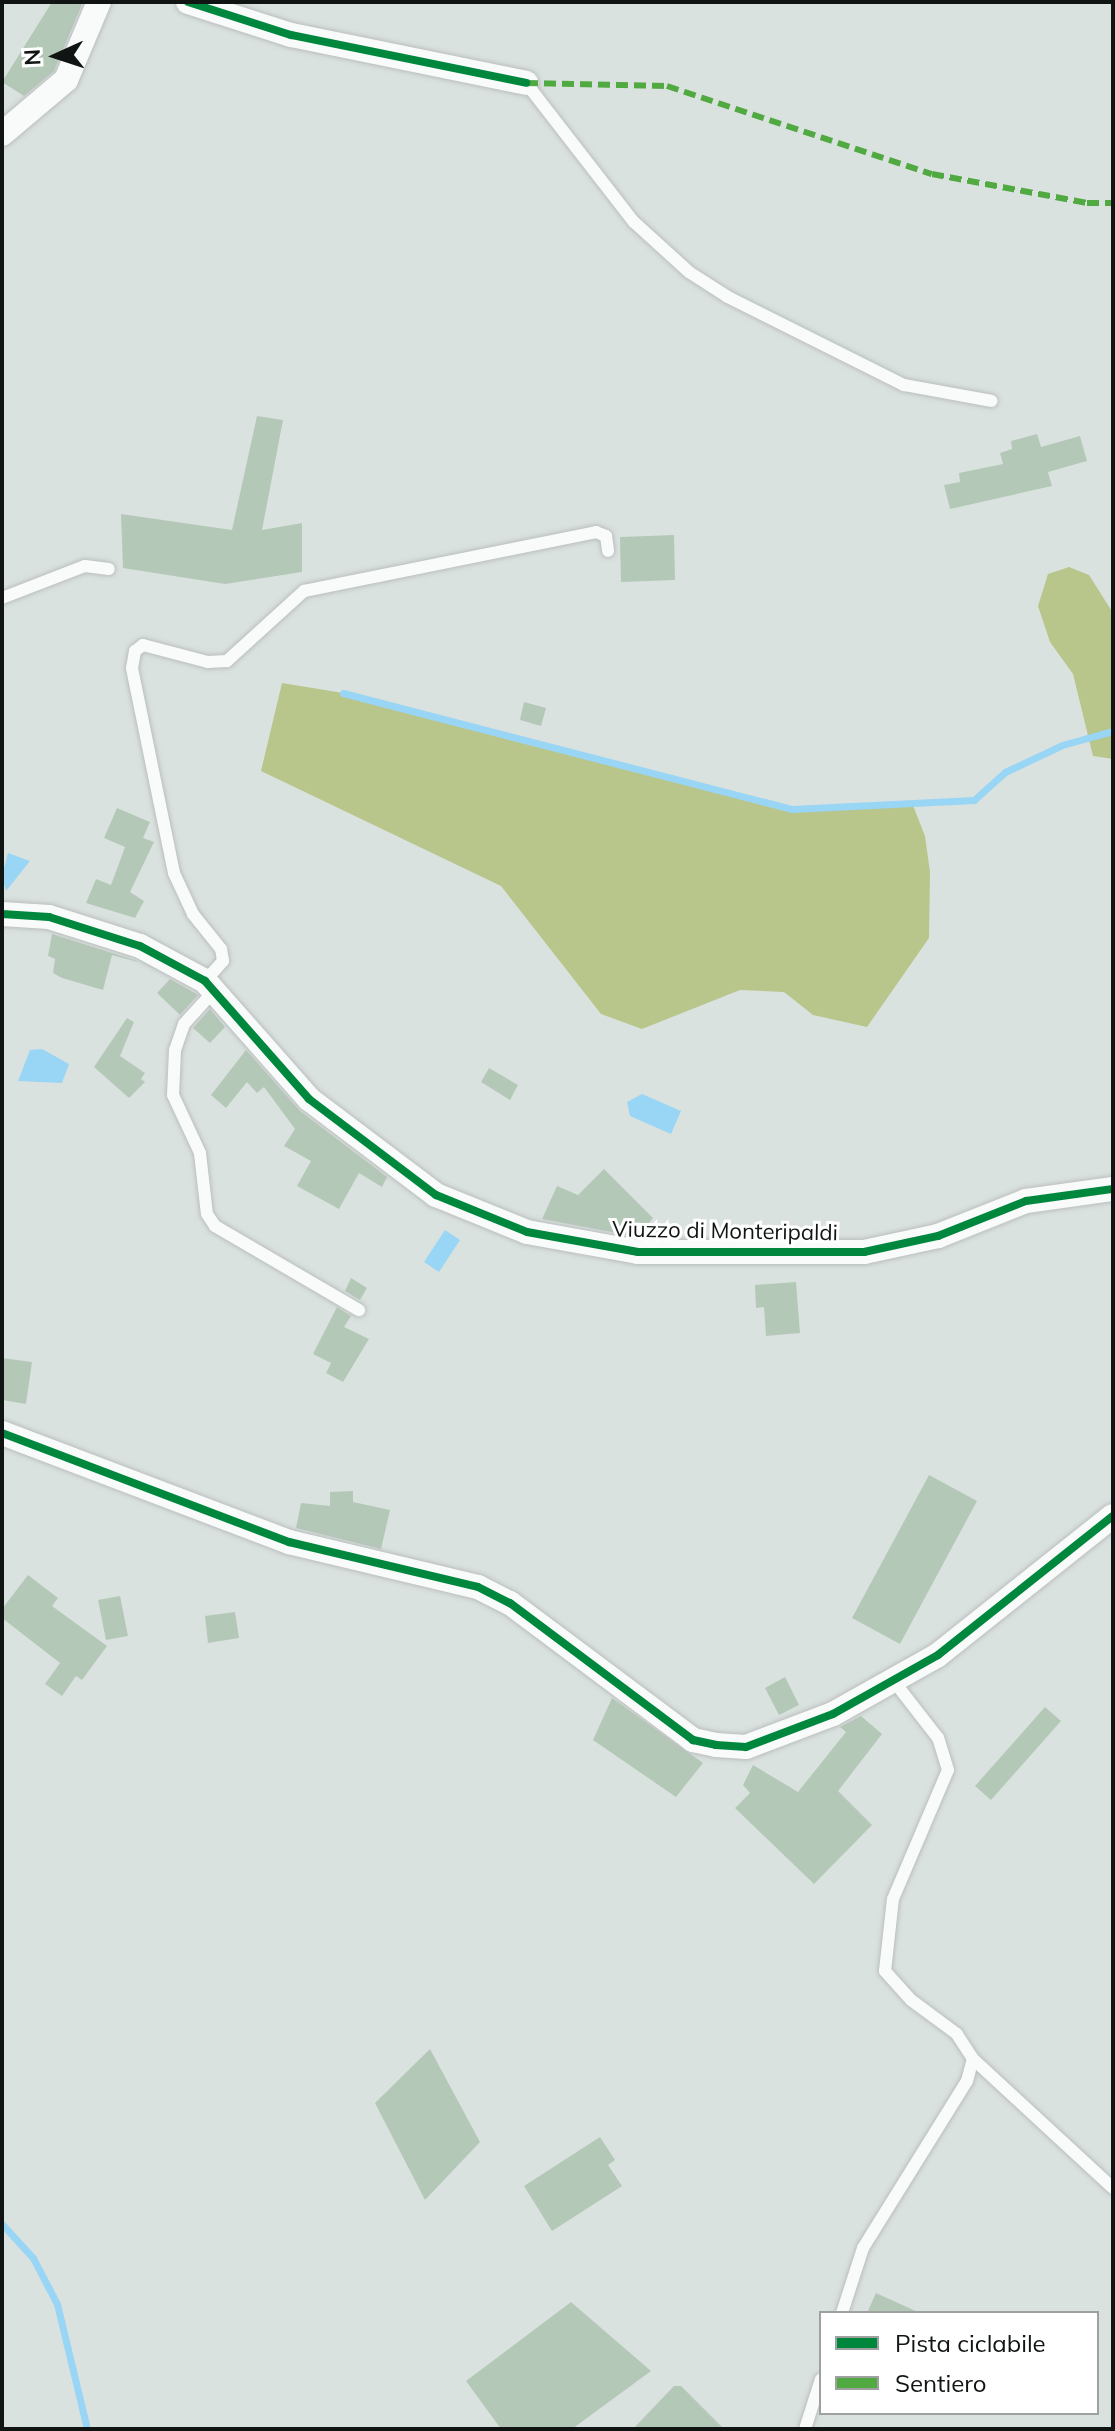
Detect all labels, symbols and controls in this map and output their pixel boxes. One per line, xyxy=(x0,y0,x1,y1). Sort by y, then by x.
north arrow xyxy=(16,16,96,96)
text: N xyxy=(18,48,46,66)
street label: Viuzzo di Monteripaldi xyxy=(612,1216,838,1246)
legend xyxy=(819,2311,1099,2415)
text: Pista ciclabile xyxy=(895,2328,1046,2358)
text: Sentiero xyxy=(895,2368,987,2398)

